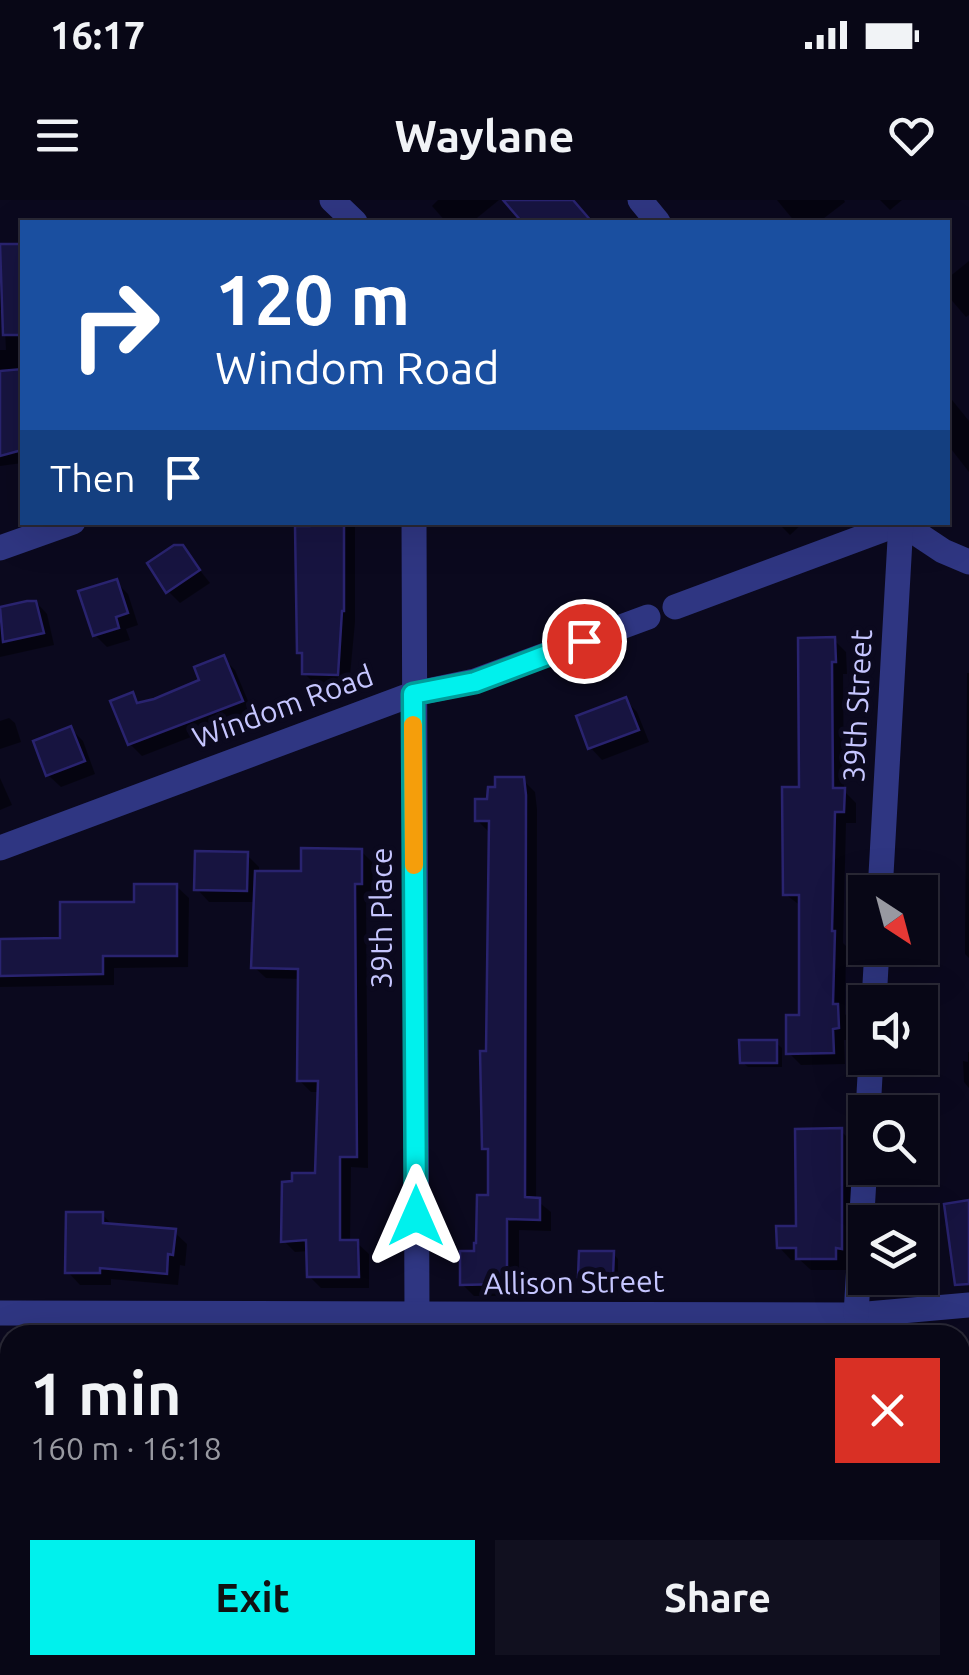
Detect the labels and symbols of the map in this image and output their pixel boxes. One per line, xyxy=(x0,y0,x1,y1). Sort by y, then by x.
pin xyxy=(542,599,627,684)
street label: 39th Street xyxy=(836,628,878,783)
street label: Windom Road xyxy=(188,658,378,754)
street label: 39th Place xyxy=(364,847,398,989)
north arrow xyxy=(848,875,938,965)
position arrow xyxy=(364,1164,468,1268)
street label: Allison Street xyxy=(483,1263,665,1301)

